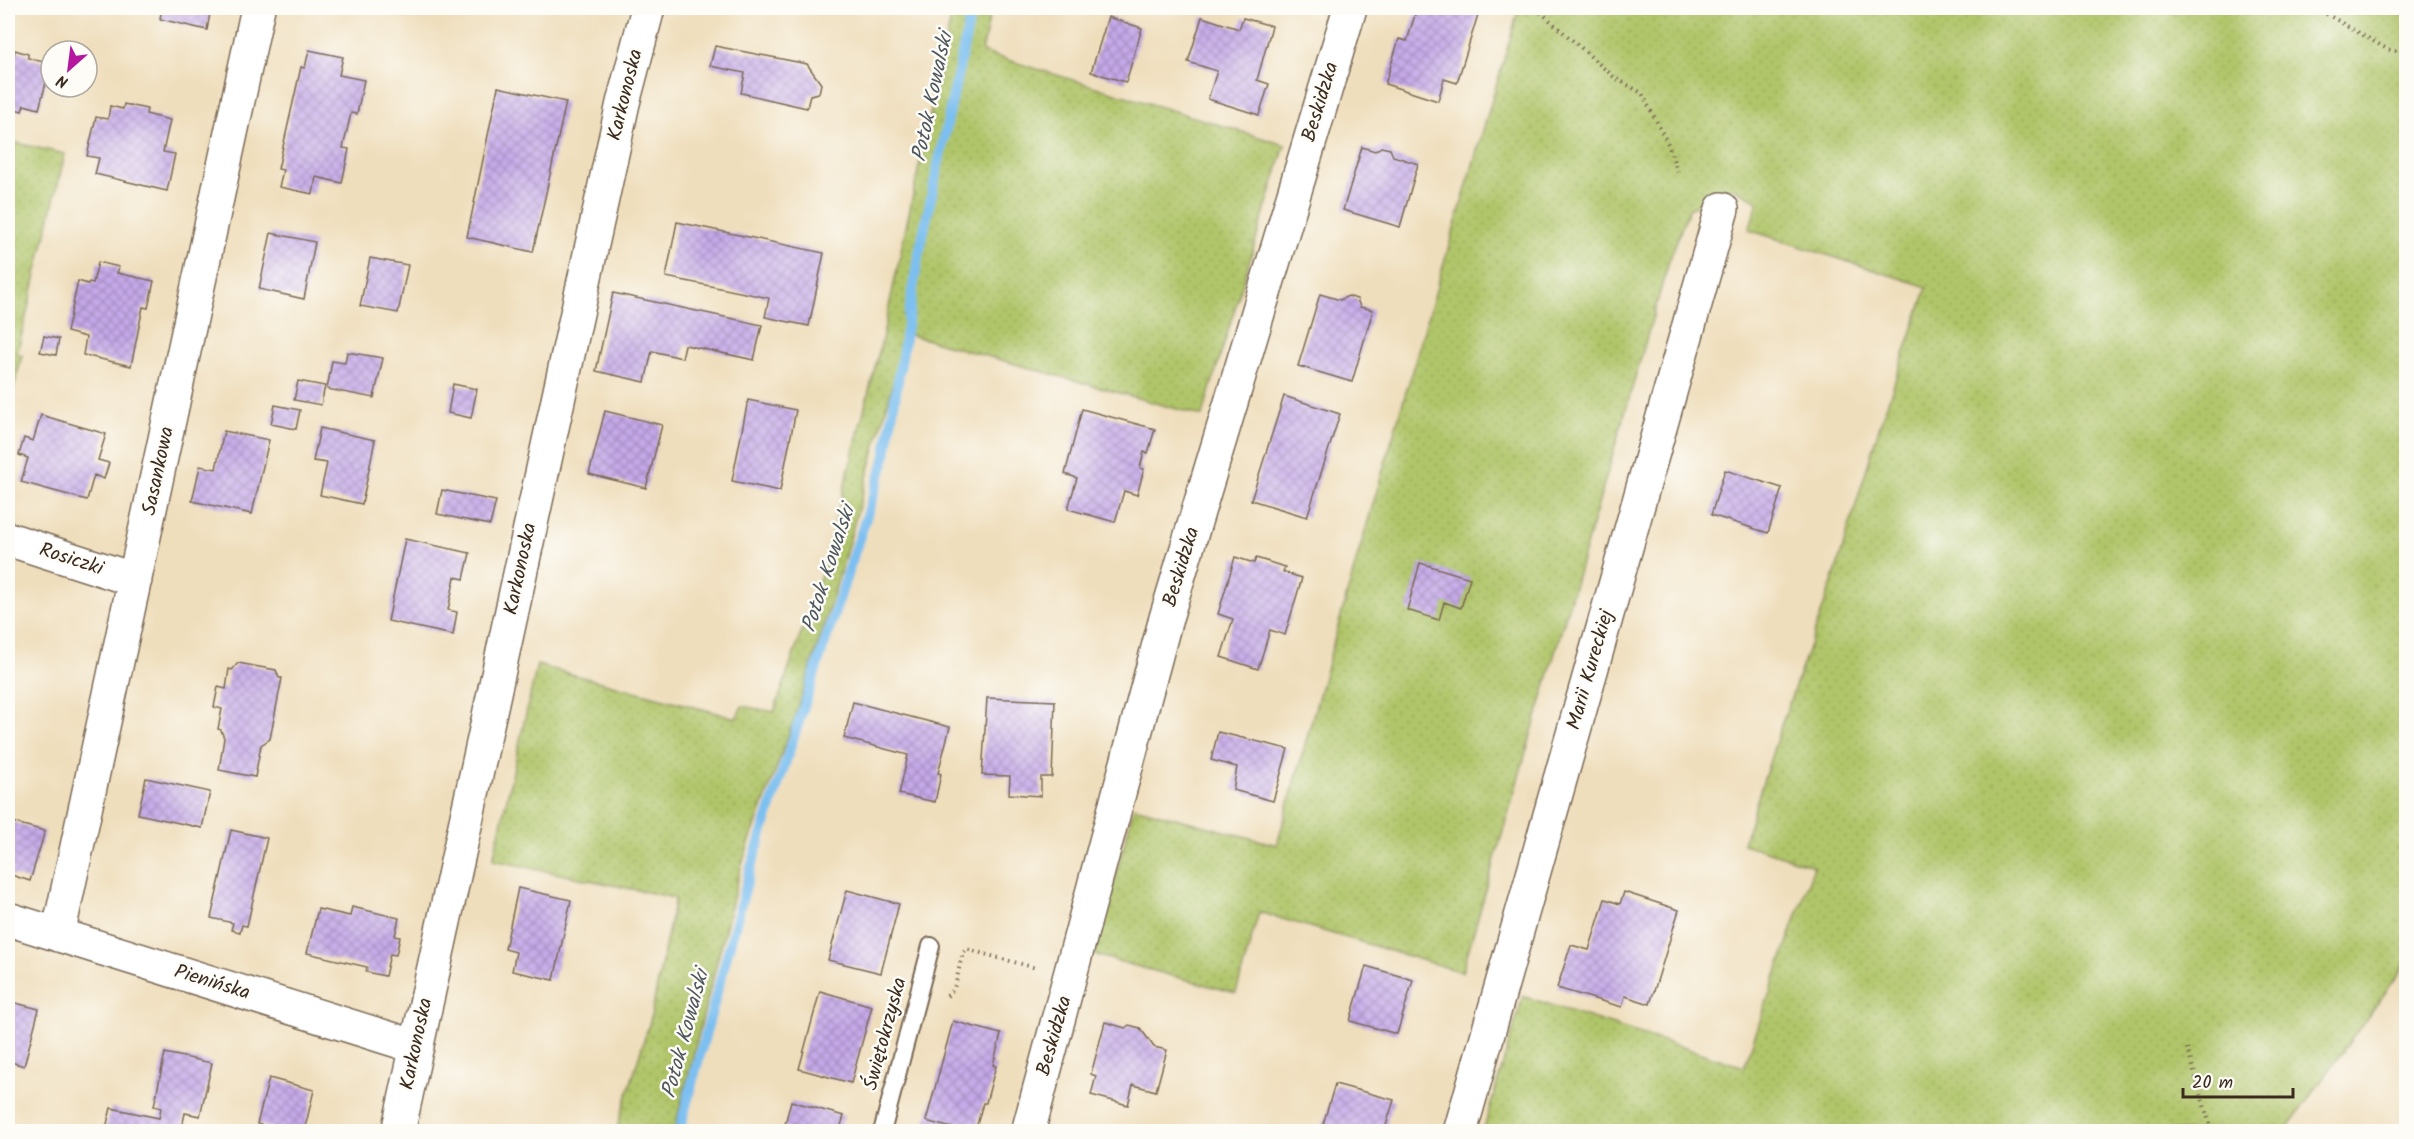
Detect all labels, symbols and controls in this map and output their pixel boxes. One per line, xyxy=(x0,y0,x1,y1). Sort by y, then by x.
water label: Potok Kowalski xyxy=(903,25,964,165)
north arrow xyxy=(39,39,99,99)
street label: Karkonoska xyxy=(599,46,653,144)
street label: Beskidzka xyxy=(1294,58,1348,146)
text: N xyxy=(52,68,73,94)
street label: Sasankowa xyxy=(134,424,184,518)
water label: Potok Kowalski xyxy=(793,497,866,637)
street label: Karkonoska xyxy=(496,520,546,618)
street label: Beskidzka xyxy=(1155,523,1209,611)
street label: Rosiczki xyxy=(35,535,108,586)
street label: Marii Kureckiej xyxy=(1559,605,1624,734)
street label: Pienińska xyxy=(170,956,254,1010)
water label: Potok Kowalski xyxy=(653,962,720,1102)
street label: Świętokrzyska xyxy=(856,974,916,1094)
street label: Beskidzka xyxy=(1028,992,1082,1080)
street label: Karkonoska xyxy=(392,995,442,1093)
scale bar xyxy=(2183,1061,2292,1099)
text: 20 m xyxy=(2192,1069,2233,1098)

